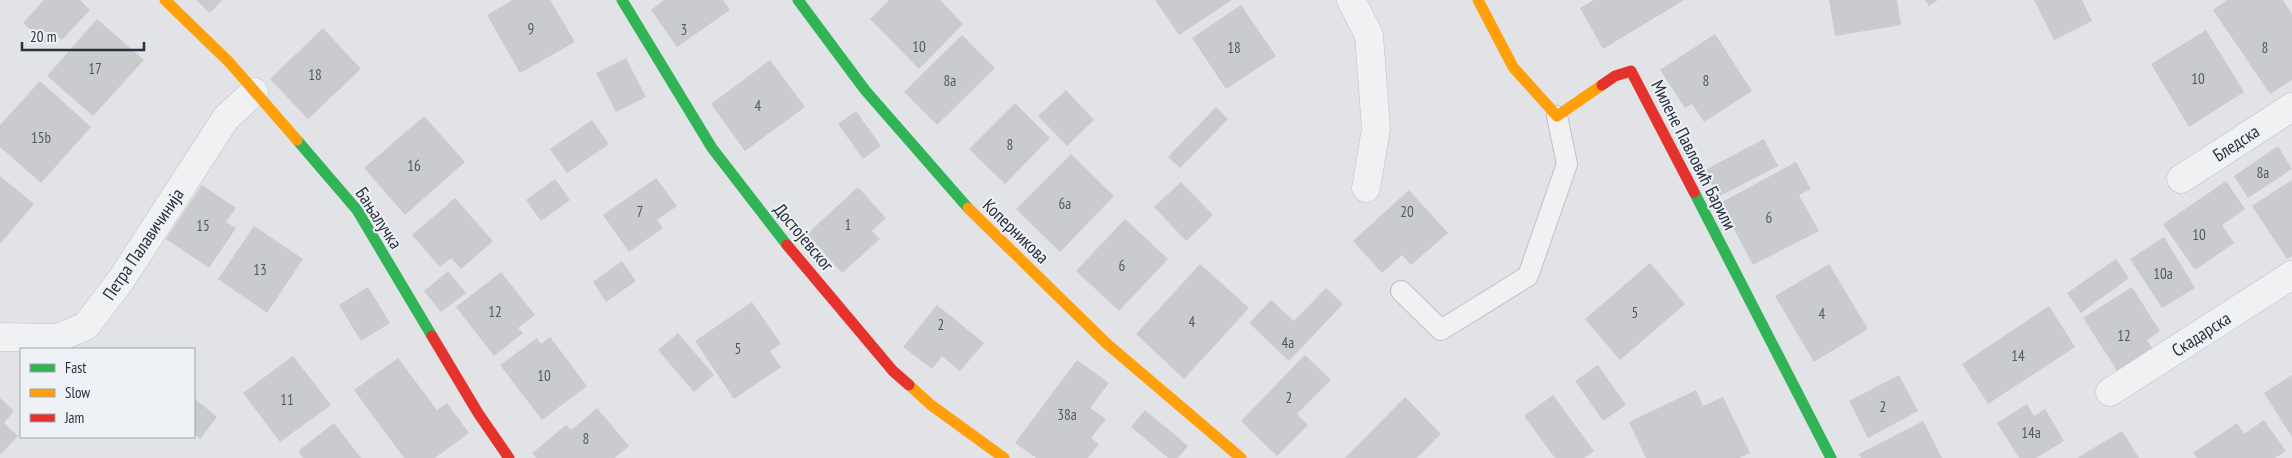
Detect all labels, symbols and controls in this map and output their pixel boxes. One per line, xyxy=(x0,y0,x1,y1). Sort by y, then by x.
house number: 9 xyxy=(528,19,534,38)
scale bar xyxy=(22,20,145,52)
house number: 3 xyxy=(681,20,687,39)
text: 20 m xyxy=(30,27,56,46)
house number: 10 xyxy=(912,37,926,56)
house number: 18 xyxy=(1227,38,1241,57)
house number: 8 xyxy=(2262,38,2268,57)
house number: 17 xyxy=(88,59,102,78)
house number: 18 xyxy=(308,65,322,84)
house number: 10 xyxy=(2191,69,2205,88)
house number: 8a xyxy=(944,71,956,90)
house number: 8 xyxy=(1703,71,1709,90)
street label: Милене Павловић Барили xyxy=(1646,76,1742,234)
house number: 4 xyxy=(755,96,762,115)
street label: Бледска xyxy=(2208,119,2264,167)
house number: 15b xyxy=(31,128,51,147)
house number: 8 xyxy=(1007,135,1013,154)
house number: 16 xyxy=(407,156,421,175)
house number: 8a xyxy=(2257,163,2269,182)
street label: Бањалучка xyxy=(351,183,407,253)
street label: Петра Палавичинија xyxy=(97,184,189,304)
street label: Коперникова xyxy=(978,194,1054,268)
house number: 6a xyxy=(1059,194,1071,213)
street label: Достојевског xyxy=(769,198,839,276)
house number: 7 xyxy=(637,202,643,221)
house number: 20 xyxy=(1400,202,1414,221)
house number: 6 xyxy=(1766,208,1773,227)
house number: 1 xyxy=(845,215,851,234)
house number: 15 xyxy=(196,216,210,235)
house number: 10 xyxy=(2192,225,2206,244)
house number: 6 xyxy=(1119,256,1126,275)
house number: 13 xyxy=(253,260,267,279)
house number: 10a xyxy=(2153,264,2173,283)
house number: 12 xyxy=(488,302,502,321)
house number: 5 xyxy=(1632,303,1638,322)
house number: 4 xyxy=(1819,304,1826,323)
street label: Скадарска xyxy=(2167,306,2235,362)
house number: 4 xyxy=(1189,312,1196,331)
house number: 2 xyxy=(938,315,944,334)
house number: 12 xyxy=(2117,326,2131,345)
house number: 4a xyxy=(1282,333,1294,352)
house number: 5 xyxy=(735,339,741,358)
house number: 14 xyxy=(2011,346,2025,365)
legend xyxy=(20,348,195,438)
text: Fast xyxy=(65,358,86,377)
house number: 10 xyxy=(537,366,551,385)
text: Slow xyxy=(65,383,90,402)
house number: 2 xyxy=(1286,388,1292,407)
house number: 11 xyxy=(280,390,294,409)
house number: 2 xyxy=(1880,397,1886,416)
house number: 38a xyxy=(1057,405,1077,424)
text: Jam xyxy=(64,408,84,427)
house number: 14a xyxy=(2021,423,2041,442)
house number: 8 xyxy=(583,429,589,448)

